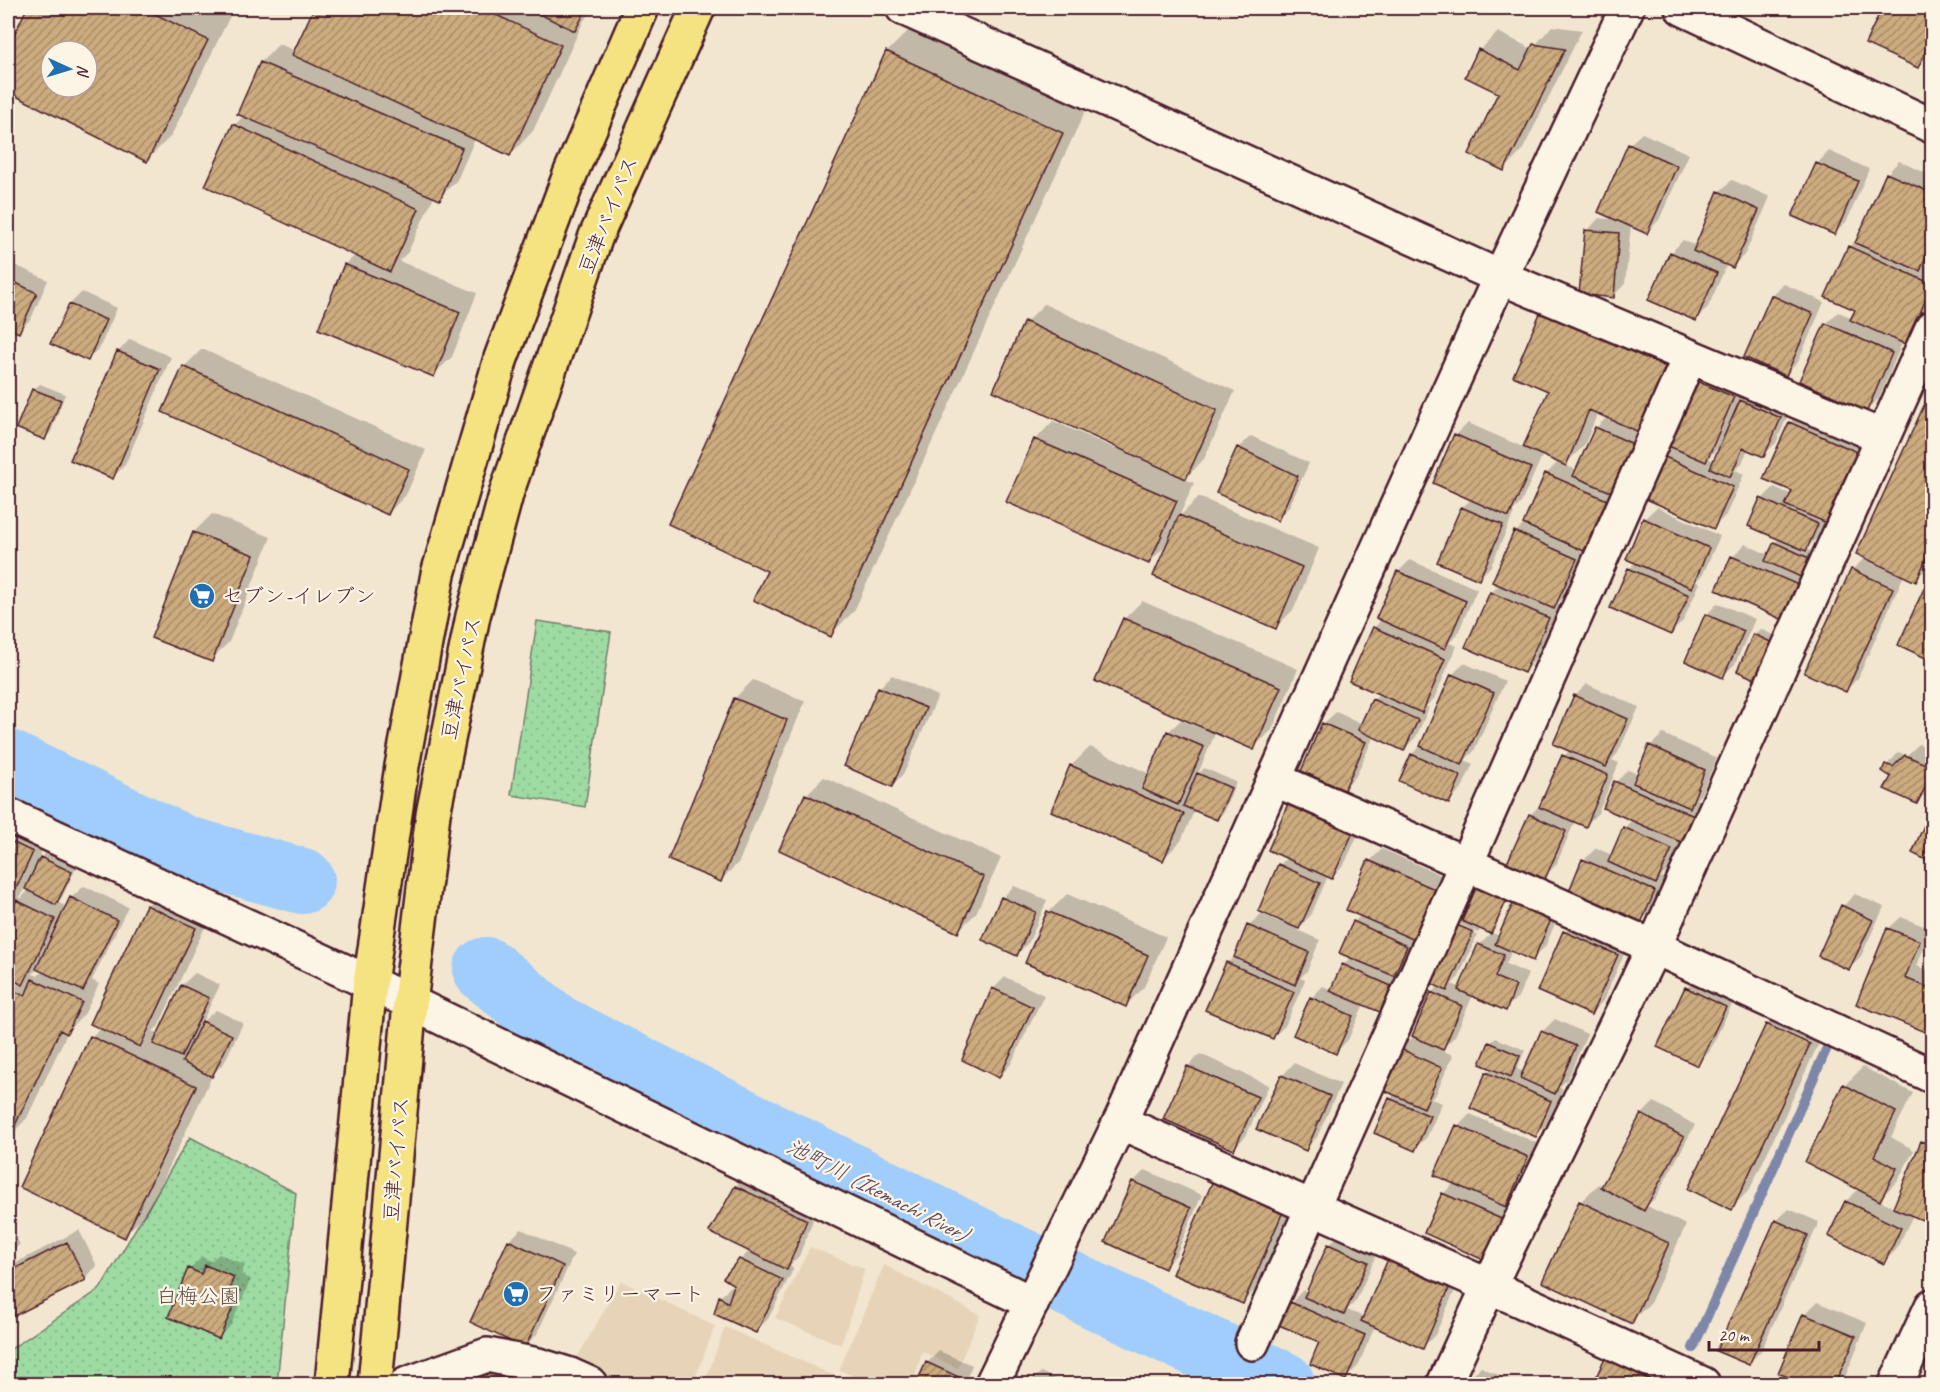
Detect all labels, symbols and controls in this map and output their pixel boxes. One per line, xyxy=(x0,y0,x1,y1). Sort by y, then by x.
north arrow xyxy=(39,39,99,99)
text: N xyxy=(72,64,93,79)
street label: 豆津バイパス xyxy=(572,152,644,278)
supermarket icon: セブン-イレブン xyxy=(187,581,217,611)
place label: セブン-イレブン xyxy=(222,583,376,609)
street label: 豆津バイパス xyxy=(435,614,487,742)
street label: 豆津バイパス xyxy=(378,1095,414,1223)
water label: 池町川 (Ikemachi River) xyxy=(782,1132,976,1250)
supermarket icon: ファミリーマート xyxy=(501,1279,531,1309)
place label: ファミリーマート xyxy=(536,1281,704,1307)
park label: 白梅公園 xyxy=(156,1283,240,1309)
scale bar xyxy=(1709,1314,1818,1352)
text: 20 m xyxy=(1718,1324,1751,1346)

